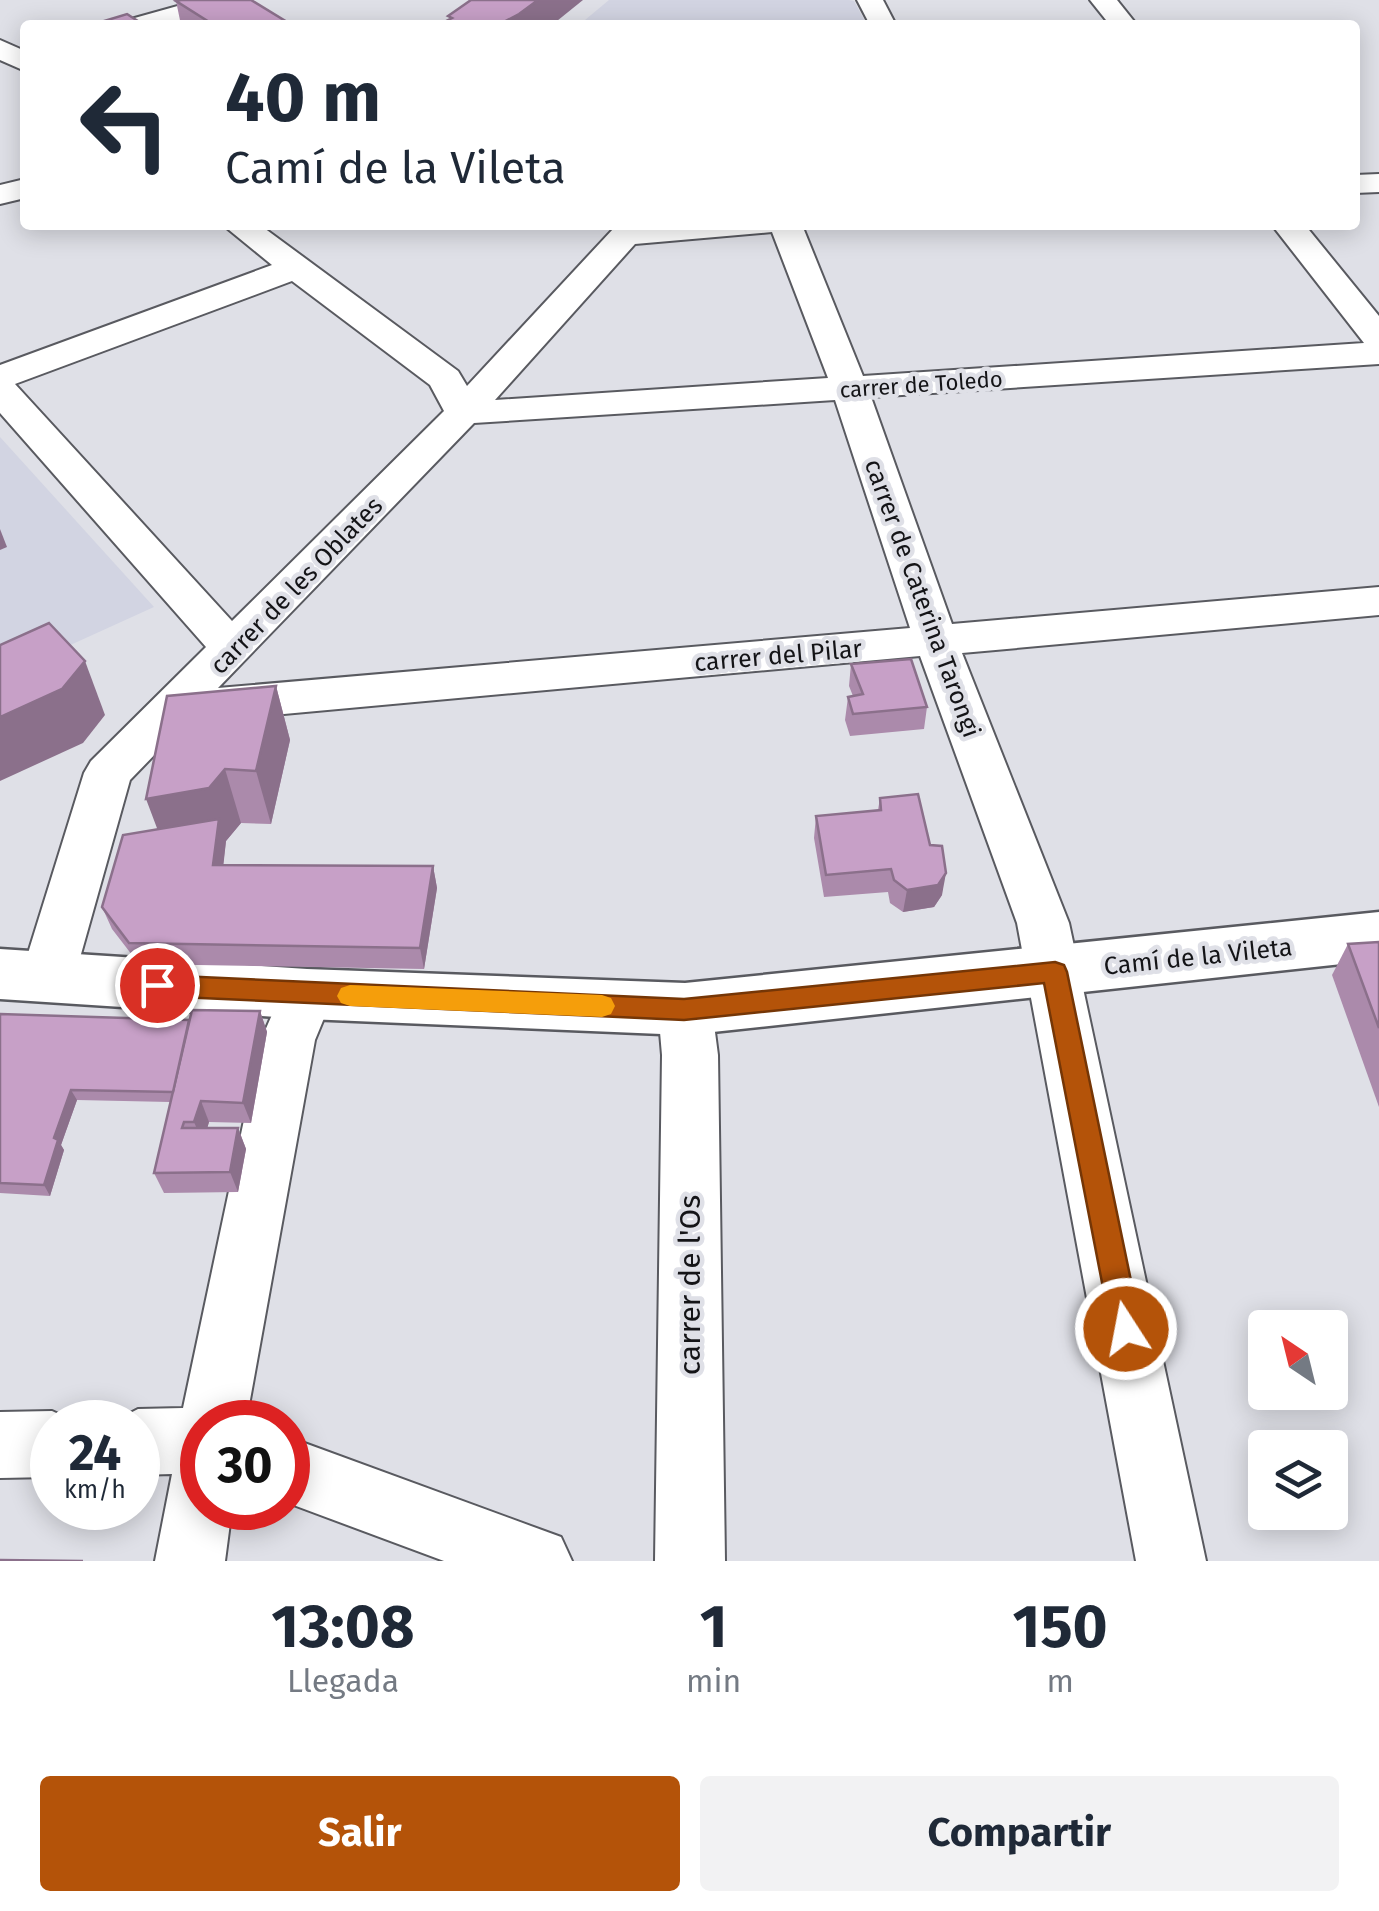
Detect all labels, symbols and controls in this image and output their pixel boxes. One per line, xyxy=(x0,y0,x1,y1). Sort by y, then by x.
text: 40 m xyxy=(225,56,381,140)
icon: left xyxy=(60,60,190,190)
text: Camí de la Vileta xyxy=(225,141,566,195)
street label: carrer de Toledo xyxy=(839,365,1003,404)
street label: carrer de Caterina Tarongi xyxy=(858,455,986,741)
street label: carrer de les Oblates xyxy=(204,491,389,681)
street label: carrer del Pilar xyxy=(693,634,864,678)
street label: Camí de la Vileta xyxy=(1102,932,1294,982)
pin xyxy=(115,943,200,1028)
icon: arrive xyxy=(130,958,185,1013)
street label: carrer de l'Os xyxy=(672,1195,708,1375)
position arrow xyxy=(1074,1277,1178,1381)
north arrow xyxy=(1248,1310,1348,1410)
map controls xyxy=(1248,1310,1348,1530)
speed limit sign: 30 xyxy=(180,1400,310,1530)
text: 24 xyxy=(69,1423,121,1483)
button: layers xyxy=(1248,1430,1348,1530)
text: km/h xyxy=(64,1475,126,1505)
text: 13:08 xyxy=(271,1591,415,1663)
text: 1 xyxy=(700,1591,728,1663)
text: 150 xyxy=(1013,1591,1108,1663)
text: Llegada xyxy=(287,1662,399,1700)
text: min xyxy=(686,1662,741,1700)
text: m xyxy=(1046,1662,1074,1700)
button: Salir xyxy=(40,1776,680,1891)
button: Compartir xyxy=(700,1776,1339,1891)

